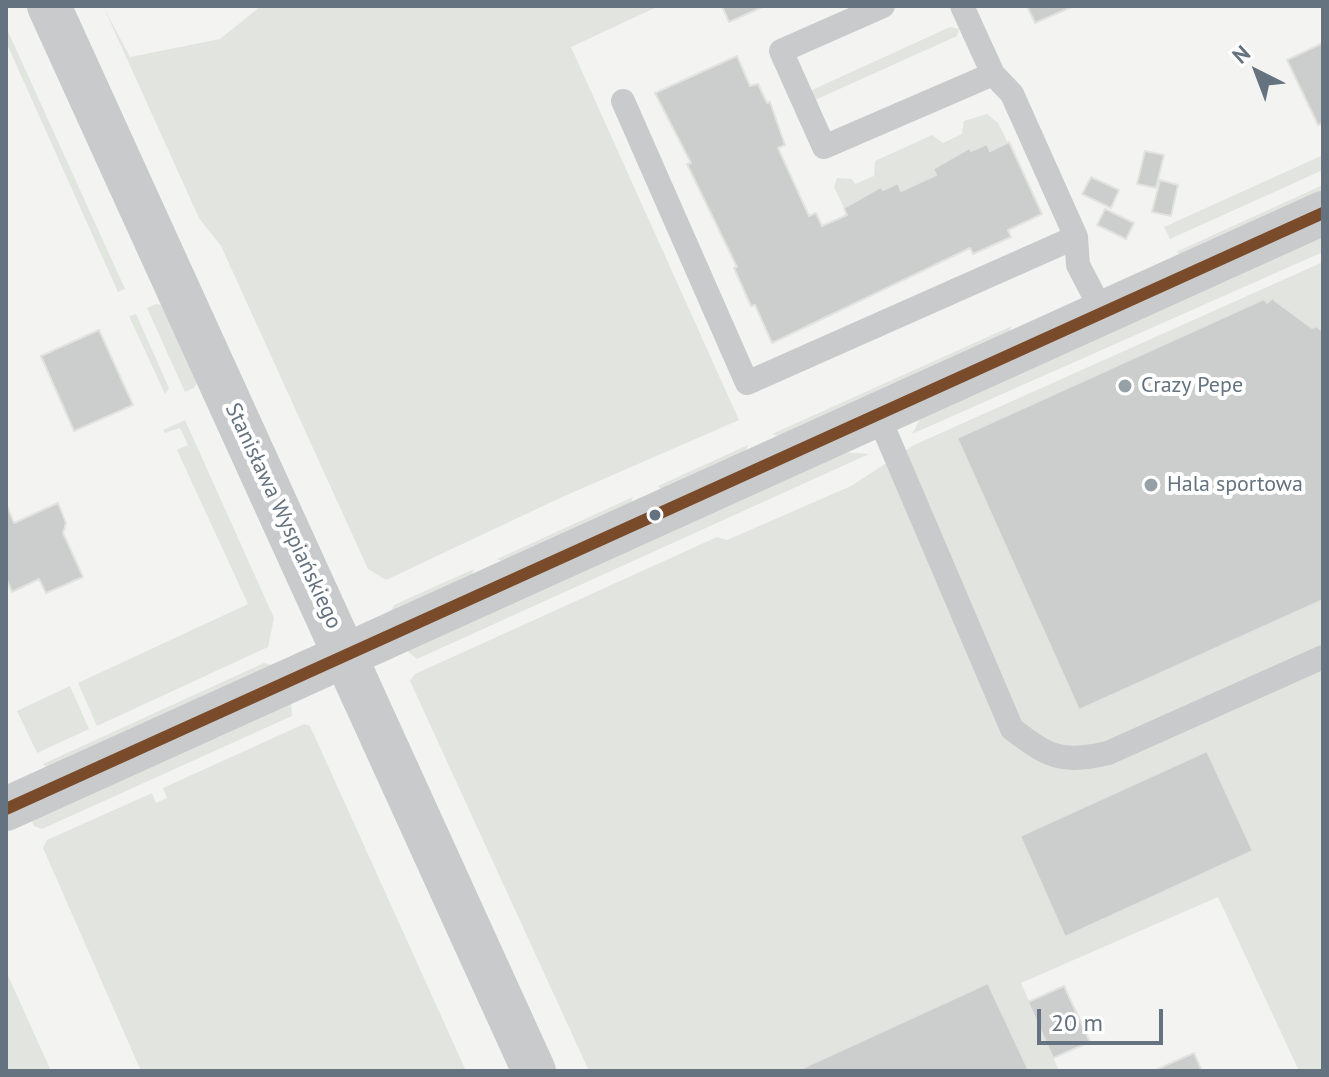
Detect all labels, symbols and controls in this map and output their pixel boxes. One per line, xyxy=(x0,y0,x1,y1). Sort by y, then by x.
north arrow xyxy=(1217,32,1297,112)
text: N xyxy=(1226,39,1256,69)
place label: Crazy Pepe xyxy=(1141,373,1243,399)
marker: Crazy Pepe xyxy=(1116,377,1134,395)
street label: Stanisława Wyspiańskiego xyxy=(219,399,347,633)
place label: Hala sportowa xyxy=(1167,472,1303,498)
marker: Hala sportowa xyxy=(1142,476,1160,494)
unlabelled marker xyxy=(647,507,663,523)
scale bar xyxy=(1041,993,1167,1043)
text: 20 m xyxy=(1051,1007,1103,1038)

